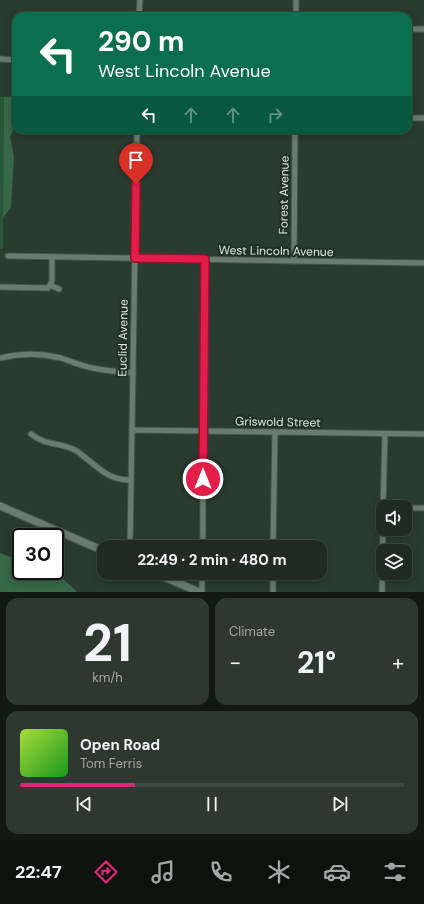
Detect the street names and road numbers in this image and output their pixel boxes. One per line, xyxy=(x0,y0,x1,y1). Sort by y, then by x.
street label: Forest Avenue xyxy=(275,155,293,235)
street label: West Lincoln Avenue xyxy=(218,242,334,260)
street label: Euclid Avenue xyxy=(114,299,132,377)
street label: Griswold Street xyxy=(235,413,321,431)

